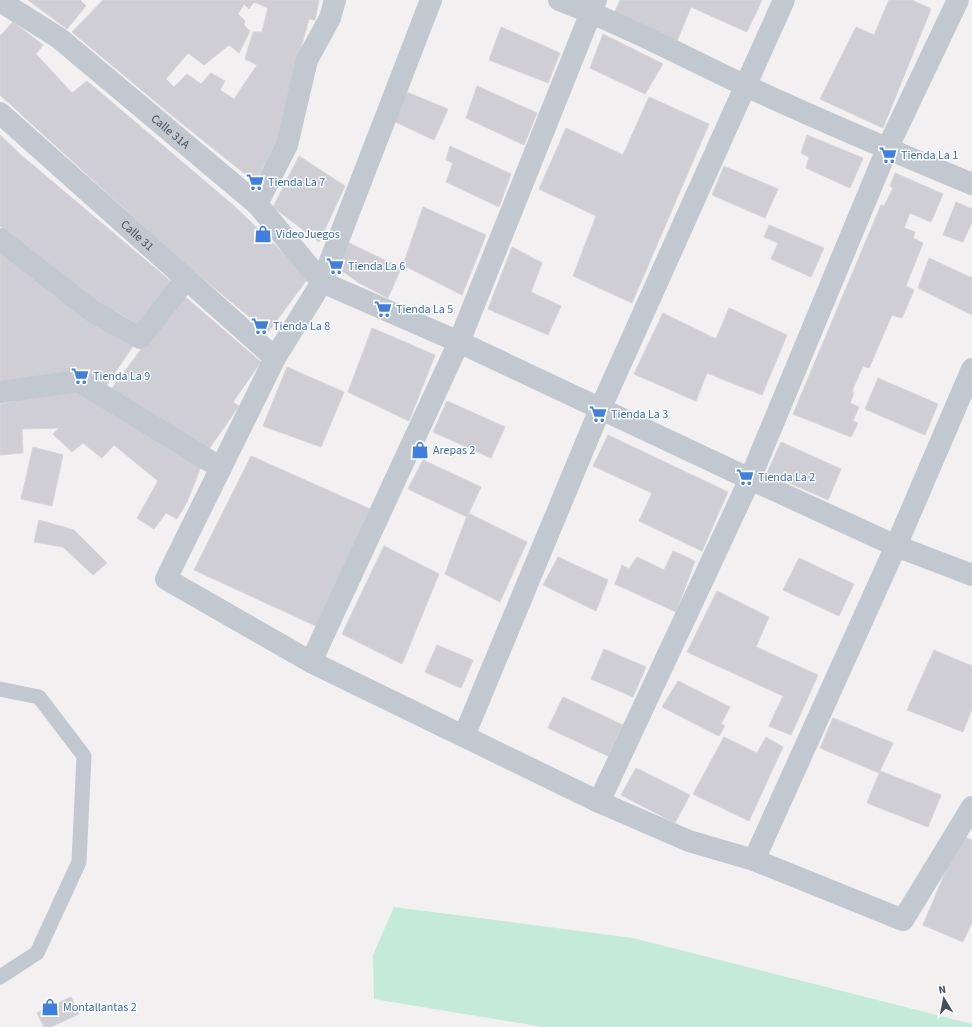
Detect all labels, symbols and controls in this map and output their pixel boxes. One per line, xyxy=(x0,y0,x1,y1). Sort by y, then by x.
street label: Calle 31A xyxy=(147,110,194,153)
supermarket icon: Tienda La 1 xyxy=(878,145,898,165)
place label: Tienda La 1 xyxy=(901,147,958,164)
supermarket icon: Tienda La 7 xyxy=(245,172,265,192)
place label: Tienda La 7 xyxy=(268,174,325,191)
street label: Calle 31 xyxy=(117,216,158,255)
shop icon: VideoJuegos xyxy=(253,224,273,244)
place label: VideoJuegos xyxy=(276,226,340,243)
supermarket icon: Tienda La 6 xyxy=(325,256,345,276)
place label: Tienda La 6 xyxy=(348,258,405,275)
supermarket icon: Tienda La 5 xyxy=(373,299,393,319)
place label: Tienda La 5 xyxy=(396,301,453,318)
supermarket icon: Tienda La 8 xyxy=(250,316,270,336)
place label: Tienda La 8 xyxy=(273,318,330,335)
supermarket icon: Tienda La 9 xyxy=(70,366,90,386)
place label: Tienda La 9 xyxy=(93,368,150,385)
supermarket icon: Tienda La 3 xyxy=(588,404,608,424)
place label: Tienda La 3 xyxy=(611,406,668,423)
shop icon: Arepas 2 xyxy=(410,440,430,460)
place label: Arepas 2 xyxy=(433,442,475,459)
supermarket icon: Tienda La 2 xyxy=(735,467,755,487)
place label: Tienda La 2 xyxy=(758,469,815,486)
north arrow xyxy=(924,979,964,1019)
text: N xyxy=(937,982,947,998)
shop icon: Montallantas 2 xyxy=(40,997,60,1017)
place label: Montallantas 2 xyxy=(63,999,137,1016)

